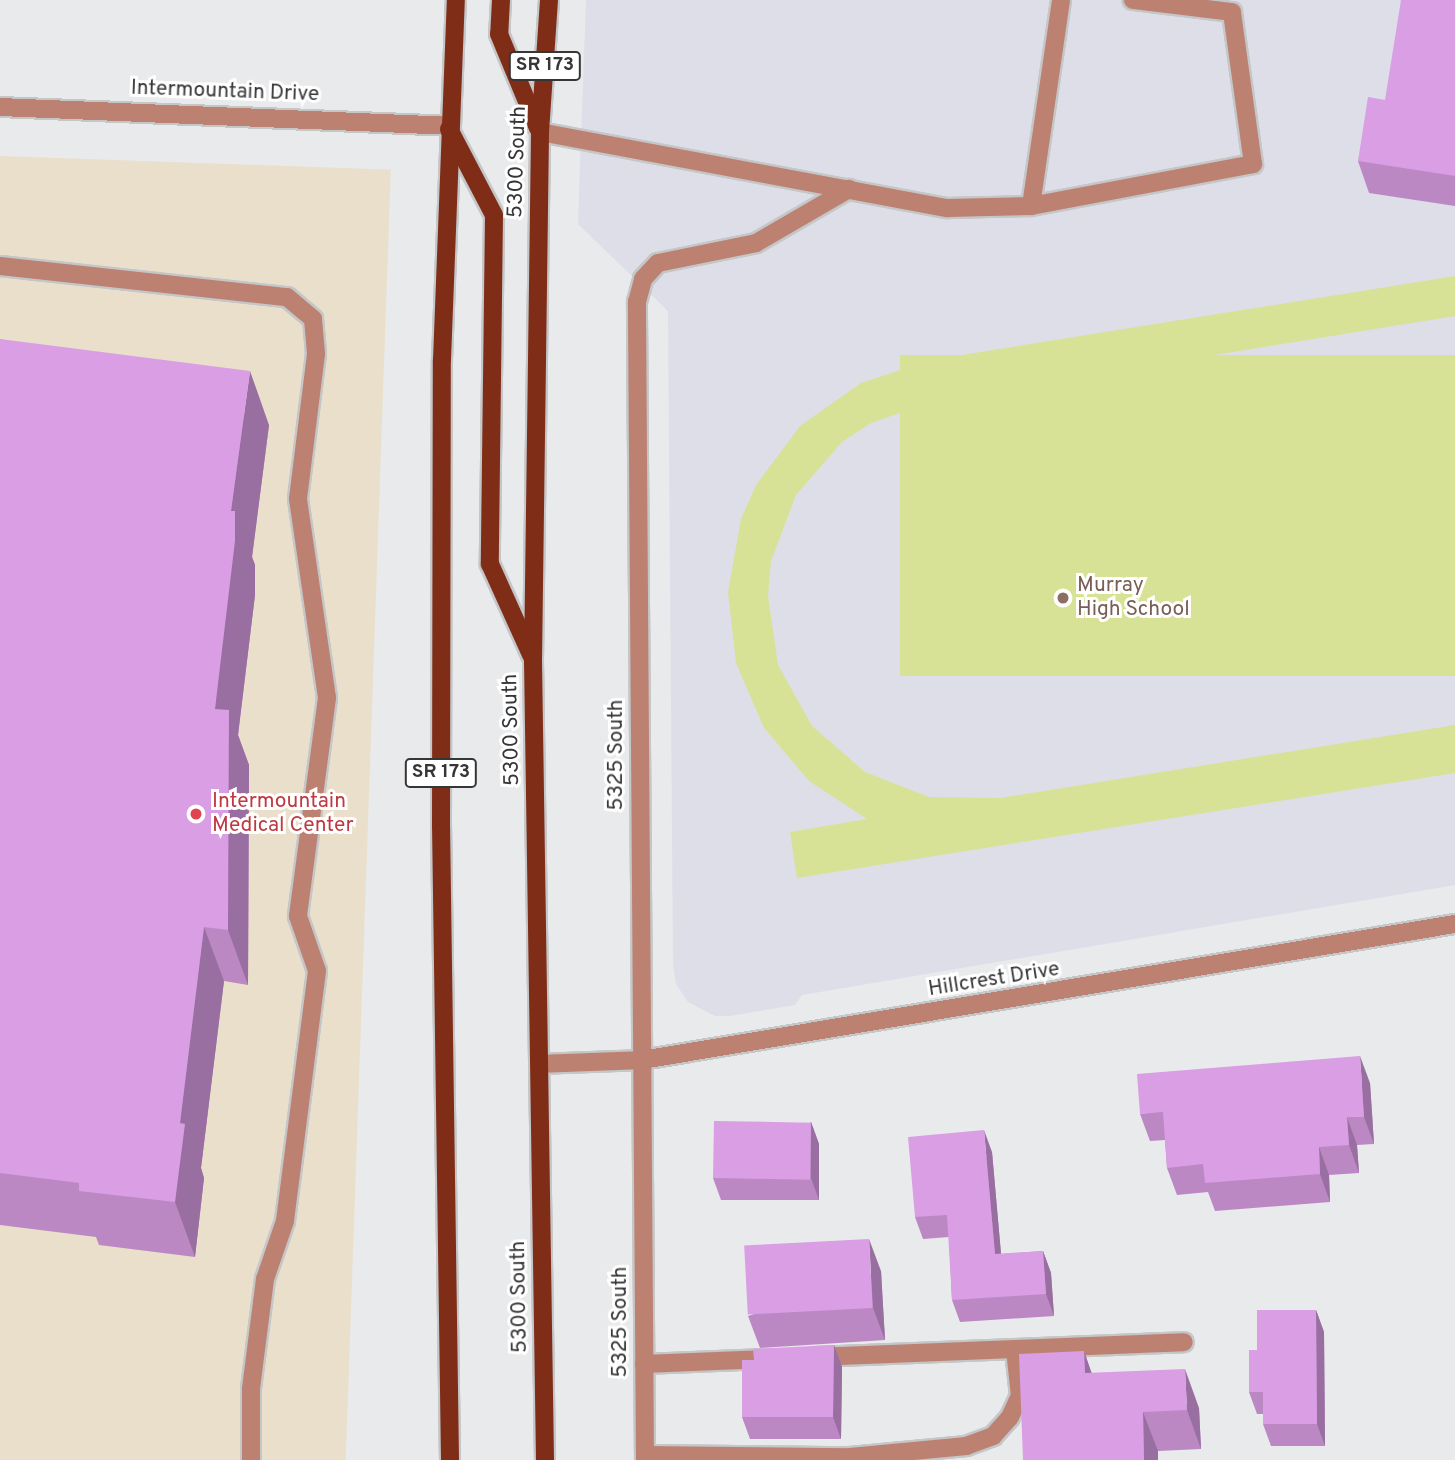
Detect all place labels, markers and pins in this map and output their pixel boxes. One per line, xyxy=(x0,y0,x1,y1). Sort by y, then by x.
place label: Murray High School xyxy=(1077,573,1190,623)
marker: Murray High School xyxy=(1055,590,1071,606)
place label: Intermountain Medical Center xyxy=(212,789,354,839)
marker: Intermountain Medical Center xyxy=(186,804,206,824)

